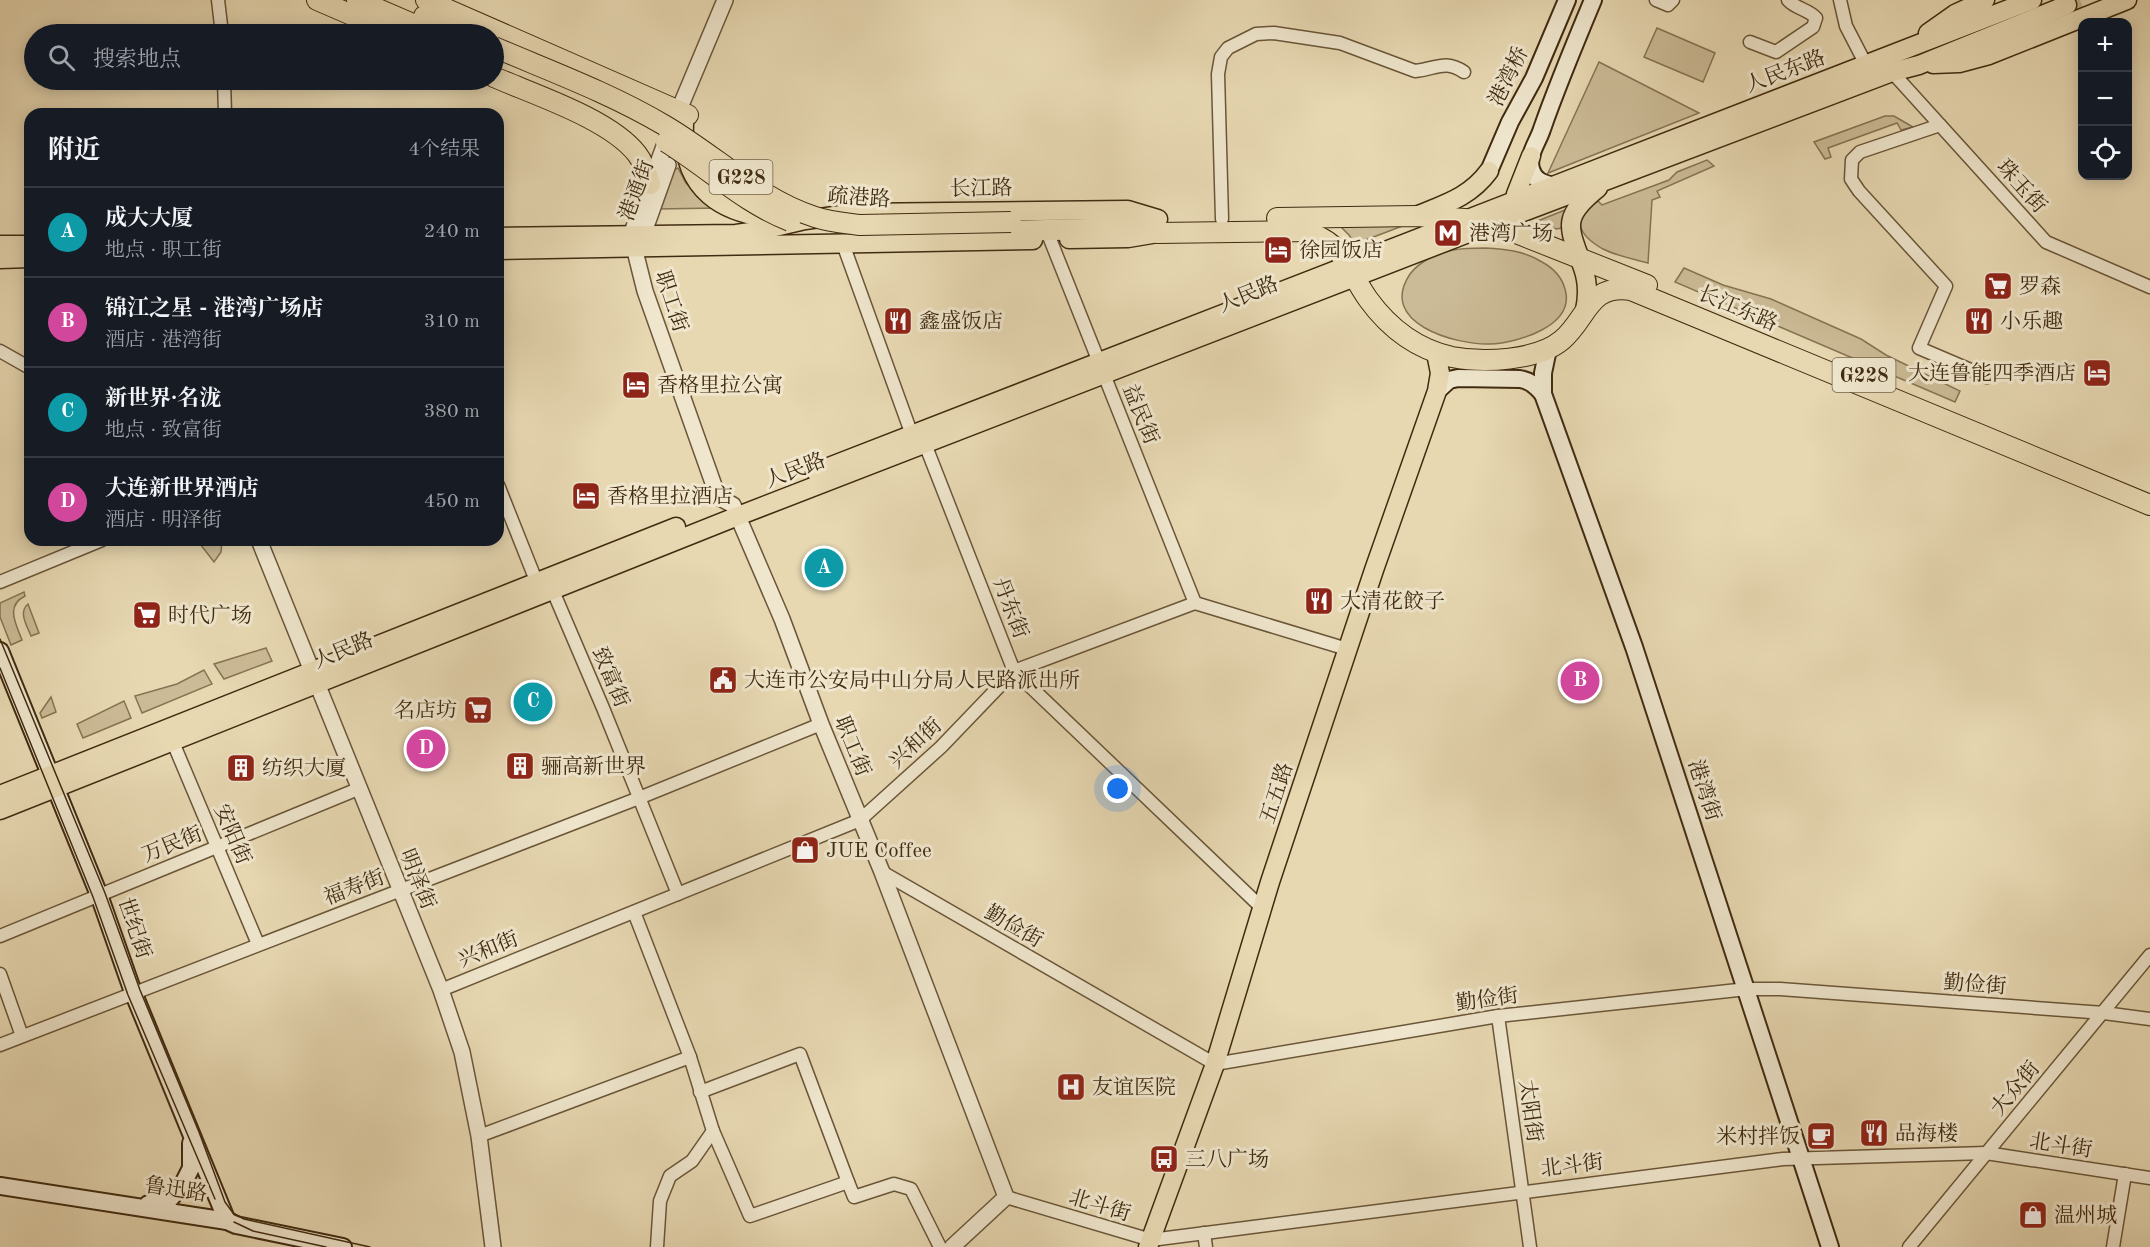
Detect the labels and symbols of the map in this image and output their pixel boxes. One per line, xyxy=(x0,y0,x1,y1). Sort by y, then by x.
street label: 港湾桥 xyxy=(1484,43,1533,110)
street label: 人民东路 xyxy=(1742,46,1829,97)
street label: 珠玉街 xyxy=(1992,155,2051,217)
street label: 港通街 xyxy=(615,157,658,224)
road number: G228 xyxy=(710,160,772,194)
street label: 长江路 xyxy=(949,176,1013,201)
street label: 疏港路 xyxy=(827,184,891,211)
metro station icon: 港湾广场 xyxy=(1432,217,1464,249)
place label: 港湾广场 xyxy=(1469,222,1553,245)
hotel icon: 徐园饭店 xyxy=(1262,234,1294,266)
place label: 徐园饭店 xyxy=(1299,239,1383,262)
street label: 职工街 xyxy=(651,268,692,335)
supermarket icon: 罗森 xyxy=(1982,270,2014,302)
street label: 人民路 xyxy=(1215,272,1282,317)
place label: 罗森 xyxy=(2019,275,2061,298)
street label: 长江东路 xyxy=(1695,281,1781,335)
restaurant icon: 鑫盛饭店 xyxy=(882,305,914,337)
restaurant icon: 小乐趣 xyxy=(1963,305,1995,337)
place label: 鑫盛饭店 xyxy=(919,309,1003,333)
place label: 小乐趣 xyxy=(2000,310,2063,333)
hotel icon: 大连鲁能四季酒店 xyxy=(2081,357,2113,389)
road number: G228 xyxy=(1832,358,1896,392)
place label: 大连鲁能四季酒店 xyxy=(1908,362,2076,385)
hotel icon: 香格里拉公寓 xyxy=(620,369,652,401)
place label: 香格里拉公寓 xyxy=(657,374,783,397)
street label: 益民街 xyxy=(1118,381,1163,448)
street label: 人民路 xyxy=(762,448,829,492)
hotel icon: 香格里拉酒店 xyxy=(570,480,602,512)
place label: 香格里拉酒店 xyxy=(607,485,733,508)
pin: A xyxy=(804,546,844,590)
street label: 丹东街 xyxy=(989,575,1033,642)
restaurant icon: 大清花餃子 xyxy=(1303,585,1335,617)
place label: 大清花餃子 xyxy=(1340,590,1445,613)
supermarket icon: 时代广场 xyxy=(131,599,163,631)
place label: 时代广场 xyxy=(168,604,252,627)
street label: 人民路 xyxy=(310,628,377,673)
street label: 致富街 xyxy=(588,644,633,711)
pin: B xyxy=(1560,658,1600,704)
public building icon: 大连市公安局中山分局人民路派出所 xyxy=(707,664,739,696)
place label: 大连市公安局中山分局人民路派出所 xyxy=(744,669,1080,692)
pin: C xyxy=(514,680,552,724)
supermarket icon: 名店坊 xyxy=(462,694,494,726)
place label: 名店坊 xyxy=(394,699,457,722)
street label: 职工街 xyxy=(830,713,875,780)
street label: 兴和街 xyxy=(884,713,946,773)
pin: D xyxy=(406,726,446,771)
building icon: 骊高新世界 xyxy=(504,750,536,782)
building icon: 纺织大厦 xyxy=(225,752,257,784)
place label: 骊高新世界 xyxy=(541,755,646,778)
place label: 纺织大厦 xyxy=(262,757,346,780)
street label: 港湾街 xyxy=(1684,757,1725,824)
street label: 五五路 xyxy=(1256,760,1297,827)
your location xyxy=(1103,774,1132,803)
street label: 安阳街 xyxy=(210,801,255,868)
street label: 万民街 xyxy=(139,822,206,867)
shop icon: JUE Coffee xyxy=(789,834,821,866)
place label: JUE Coffee xyxy=(826,841,932,862)
street label: 明泽街 xyxy=(395,846,440,913)
street label: 福寿街 xyxy=(321,865,388,909)
street label: 世纪街 xyxy=(113,895,156,962)
street label: 勤俭街 xyxy=(981,901,1047,952)
street label: 兴和街 xyxy=(455,927,522,972)
street label: 勤俭街 xyxy=(1943,971,2007,998)
street label: 勤俭街 xyxy=(1454,984,1520,1015)
street label: 大众街 xyxy=(1986,1057,2044,1120)
hospital icon: 友谊医院 xyxy=(1055,1071,1087,1103)
place label: 友谊医院 xyxy=(1092,1075,1176,1099)
street label: 太阳街 xyxy=(1515,1078,1546,1144)
restaurant icon: 品海楼 xyxy=(1858,1117,1890,1149)
cafe icon: 米村拌饭 xyxy=(1805,1120,1837,1152)
place label: 品海楼 xyxy=(1895,1122,1958,1145)
place label: 米村拌饭 xyxy=(1716,1125,1800,1148)
street label: 北斗街 xyxy=(2028,1129,2094,1162)
bus stop icon: 三八广场 xyxy=(1148,1143,1180,1175)
place label: 三八广场 xyxy=(1185,1148,1269,1171)
street label: 北斗街 xyxy=(1539,1150,1605,1181)
street label: 鲁迅路 xyxy=(143,1173,209,1206)
street label: 北斗街 xyxy=(1066,1185,1133,1226)
shop icon: 温州城 xyxy=(2017,1199,2049,1231)
place label: 温州城 xyxy=(2054,1204,2117,1227)

